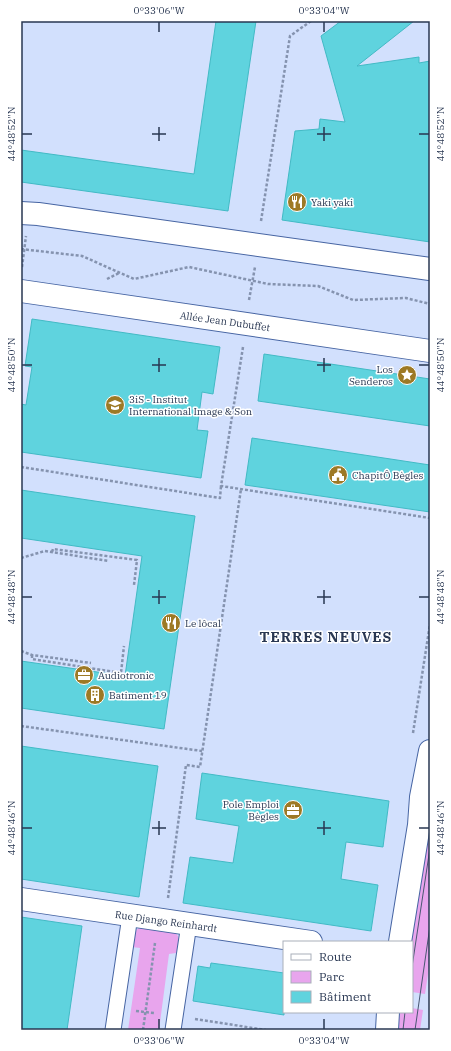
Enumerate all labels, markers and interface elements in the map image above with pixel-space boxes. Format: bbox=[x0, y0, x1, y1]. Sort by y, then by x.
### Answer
text: 0°33'06"W bbox=[133, 4, 185, 17]
text: 0°33'04"W bbox=[298, 4, 350, 17]
text: 44°48'52"N bbox=[5, 106, 18, 162]
text: 44°48'52"N bbox=[434, 106, 447, 162]
restaurant icon: Yaki yaki bbox=[286, 191, 308, 213]
place label: Yaki yaki bbox=[311, 196, 353, 209]
street label: Allée Jean Dubuffet bbox=[179, 309, 271, 334]
text: 44°48'50"N bbox=[5, 337, 18, 393]
text: 44°48'50"N bbox=[434, 337, 447, 393]
place label: Los Senderos bbox=[349, 363, 393, 388]
place icon: Los Senderos bbox=[396, 364, 418, 386]
place label: 3iS - Institut International Image & Son bbox=[129, 393, 253, 418]
school or university icon: 3iS - Institut International Image & Son bbox=[104, 394, 126, 416]
public building icon: ChapitÔ Bègles bbox=[327, 464, 349, 486]
place label: ChapitÔ Bègles bbox=[352, 469, 424, 482]
text: 44°48'48"N bbox=[5, 569, 18, 625]
text: 44°48'48"N bbox=[434, 569, 447, 625]
restaurant icon: Le lôcal bbox=[160, 612, 182, 634]
place label: Le lôcal bbox=[185, 617, 221, 630]
district label: TERRES NEUVES bbox=[260, 628, 392, 646]
office icon: Audiotronic bbox=[73, 664, 95, 686]
place label: Audiotronic bbox=[98, 669, 154, 682]
building icon: Batiment 19 bbox=[84, 684, 106, 706]
place label: Batiment 19 bbox=[109, 689, 167, 702]
place label: Pole Emploi Bègles bbox=[223, 798, 279, 823]
office icon: Pole Emploi Bègles bbox=[282, 799, 304, 821]
text: 44°48'46"N bbox=[5, 800, 18, 856]
text: 44°48'46"N bbox=[434, 800, 447, 856]
street label: Rue Django Reinhardt bbox=[114, 908, 218, 935]
legend bbox=[283, 941, 413, 1013]
text: Route bbox=[319, 949, 352, 964]
text: Parc bbox=[319, 969, 344, 984]
text: Bâtiment bbox=[319, 989, 371, 1004]
text: 0°33'06"W bbox=[133, 1034, 185, 1047]
text: 0°33'04"W bbox=[298, 1034, 350, 1047]

